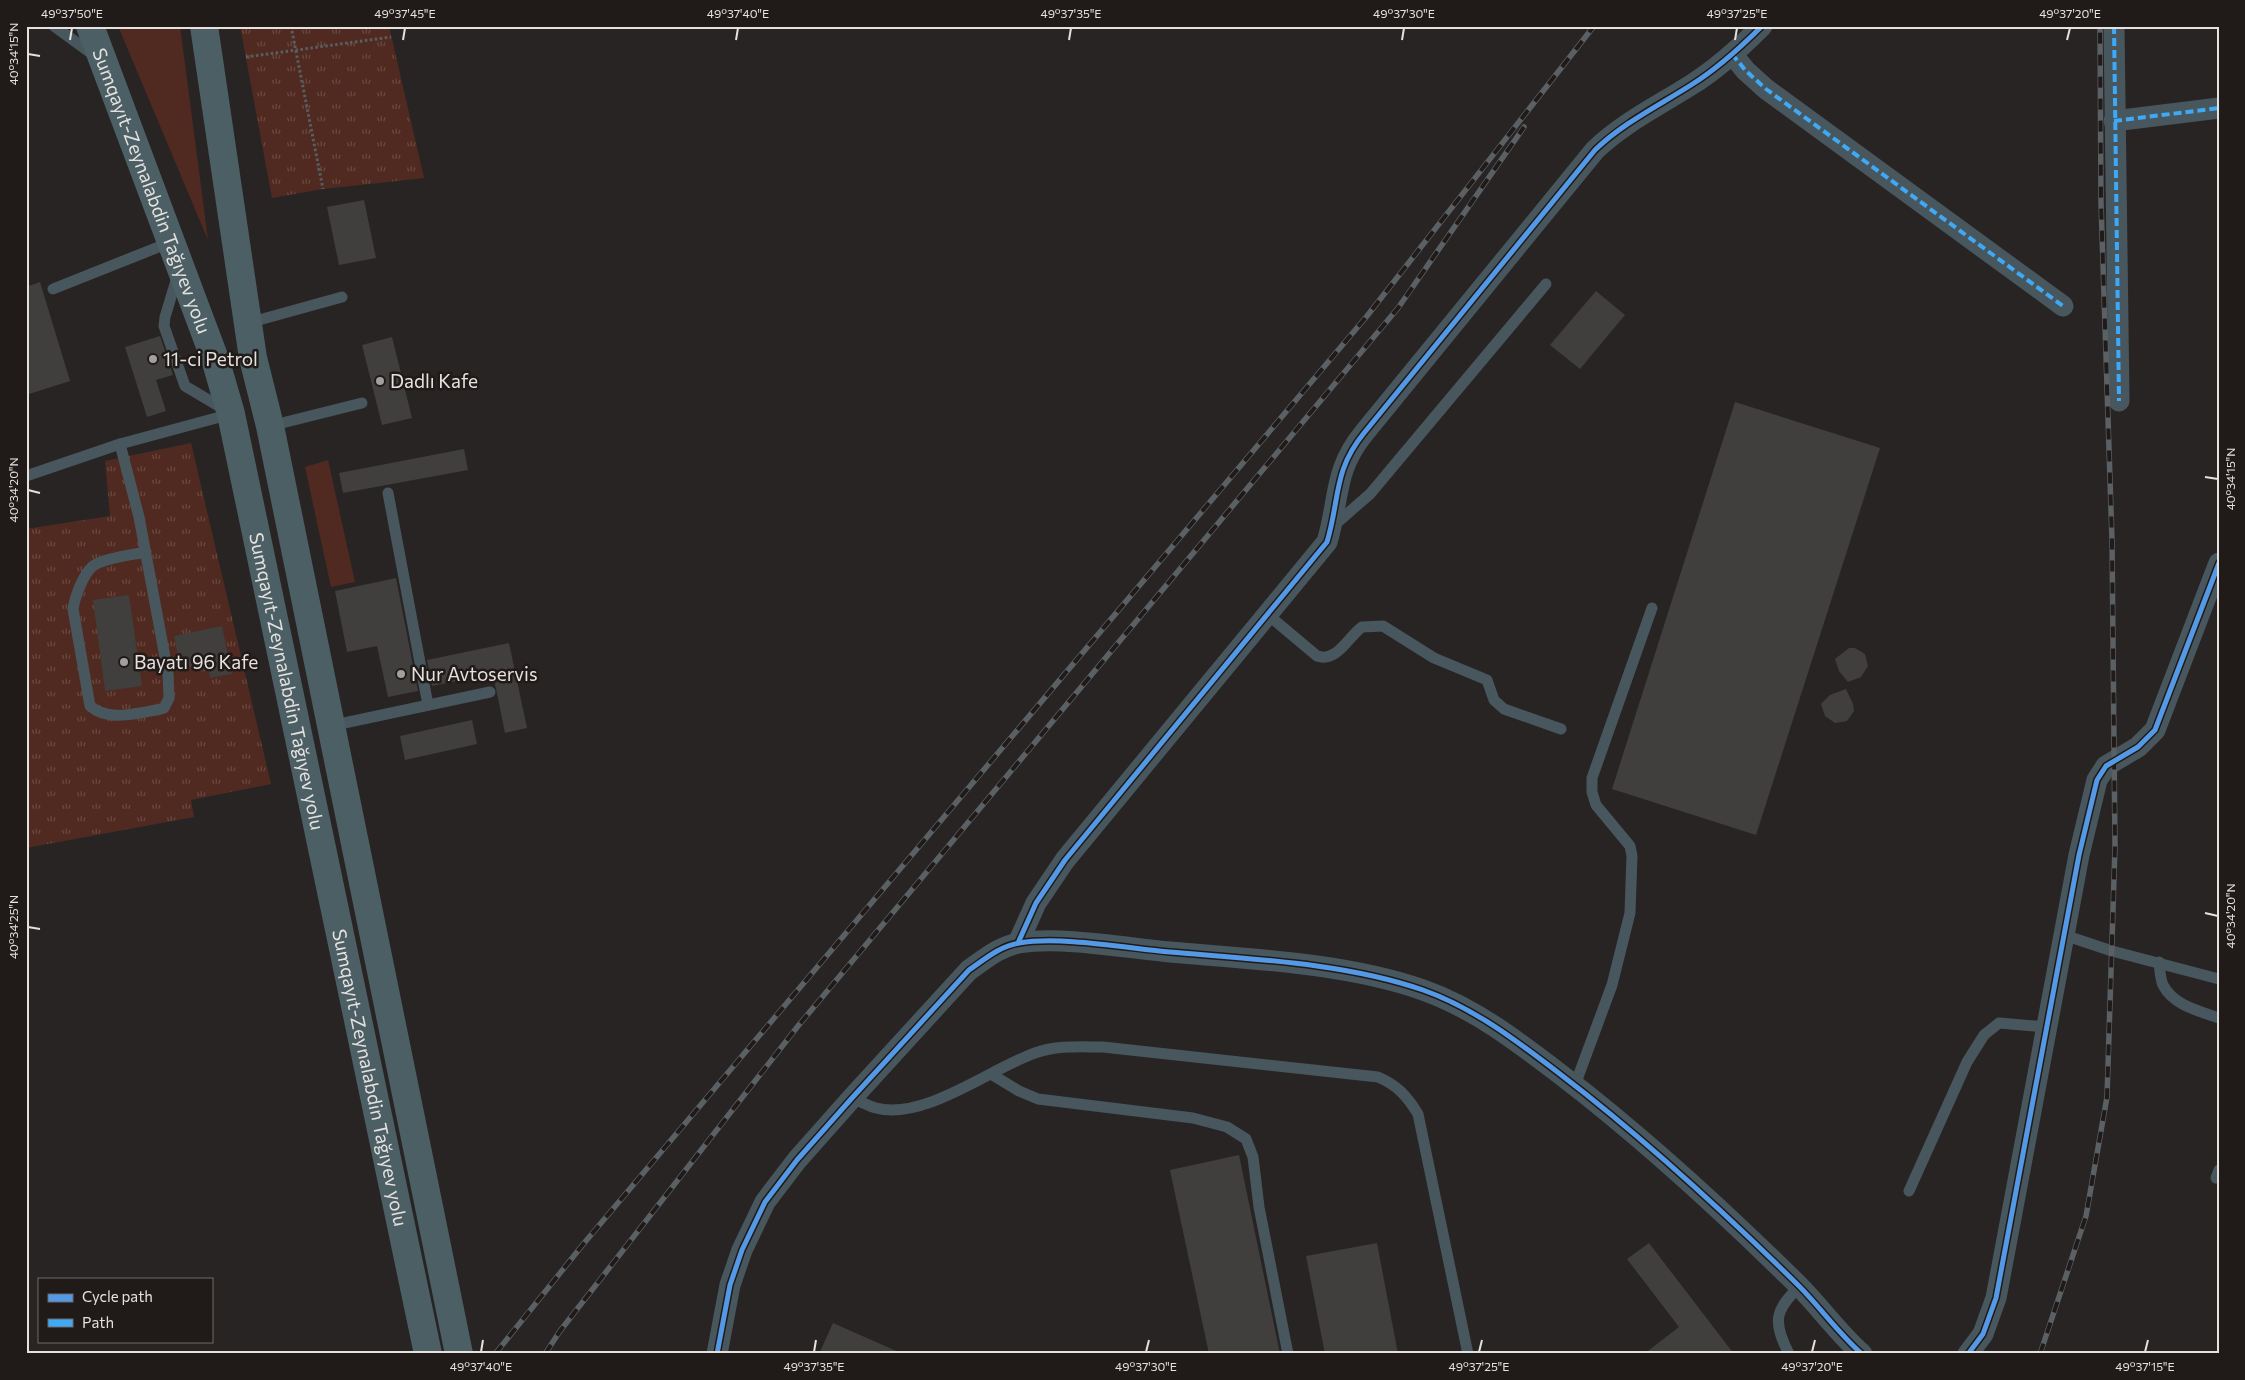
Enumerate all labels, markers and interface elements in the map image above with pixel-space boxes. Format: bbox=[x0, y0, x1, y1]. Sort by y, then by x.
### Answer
text: 49°37'50"E bbox=[41, 6, 103, 20]
text: 49°37'45"E bbox=[374, 6, 436, 20]
text: 49°37'40"E bbox=[707, 6, 769, 20]
text: 49°37'35"E bbox=[1041, 6, 1101, 20]
text: 49°37'30"E bbox=[1373, 6, 1435, 20]
text: 49°37'25"E bbox=[1707, 6, 1767, 20]
text: 49°37'20"E bbox=[2039, 6, 2101, 20]
text: 40°34'15"N bbox=[6, 23, 20, 85]
street label: Sumqayıt-Zeynalabdin Tağıyev yolu bbox=[88, 45, 216, 337]
place label: 11-ci Petrol bbox=[163, 347, 258, 370]
marker: 11-ci Petrol bbox=[147, 353, 159, 365]
place label: Dadlı Kafe bbox=[390, 369, 478, 392]
marker: Dadlı Kafe bbox=[374, 375, 386, 387]
text: 40°34'15"N bbox=[2223, 448, 2237, 510]
text: 40°34'20"N bbox=[6, 457, 20, 523]
street label: Sumqayıt-Zeynalabdin Tağıyev yolu bbox=[245, 530, 330, 832]
place label: Bayatı 96 Kafe bbox=[134, 650, 258, 673]
marker: Bayatı 96 Kafe bbox=[118, 656, 130, 668]
place label: Nur Avtoservis bbox=[411, 662, 538, 685]
marker: Nur Avtoservis bbox=[395, 668, 407, 680]
text: 40°34'20"N bbox=[2223, 883, 2237, 949]
text: 40°34'25"N bbox=[6, 895, 20, 959]
street label: Sumqayıt-Zeynalabdin Tağıyev yolu bbox=[328, 927, 413, 1228]
legend bbox=[38, 1278, 212, 1342]
text: Cycle path bbox=[82, 1287, 153, 1305]
text: Path bbox=[82, 1313, 114, 1331]
text: 49°37'40"E bbox=[450, 1359, 512, 1373]
text: 49°37'35"E bbox=[784, 1359, 844, 1373]
text: 49°37'30"E bbox=[1115, 1359, 1177, 1373]
text: 49°37'25"E bbox=[1449, 1359, 1509, 1373]
text: 49°37'20"E bbox=[1781, 1359, 1843, 1373]
text: 49°37'15"E bbox=[2115, 1359, 2175, 1373]

